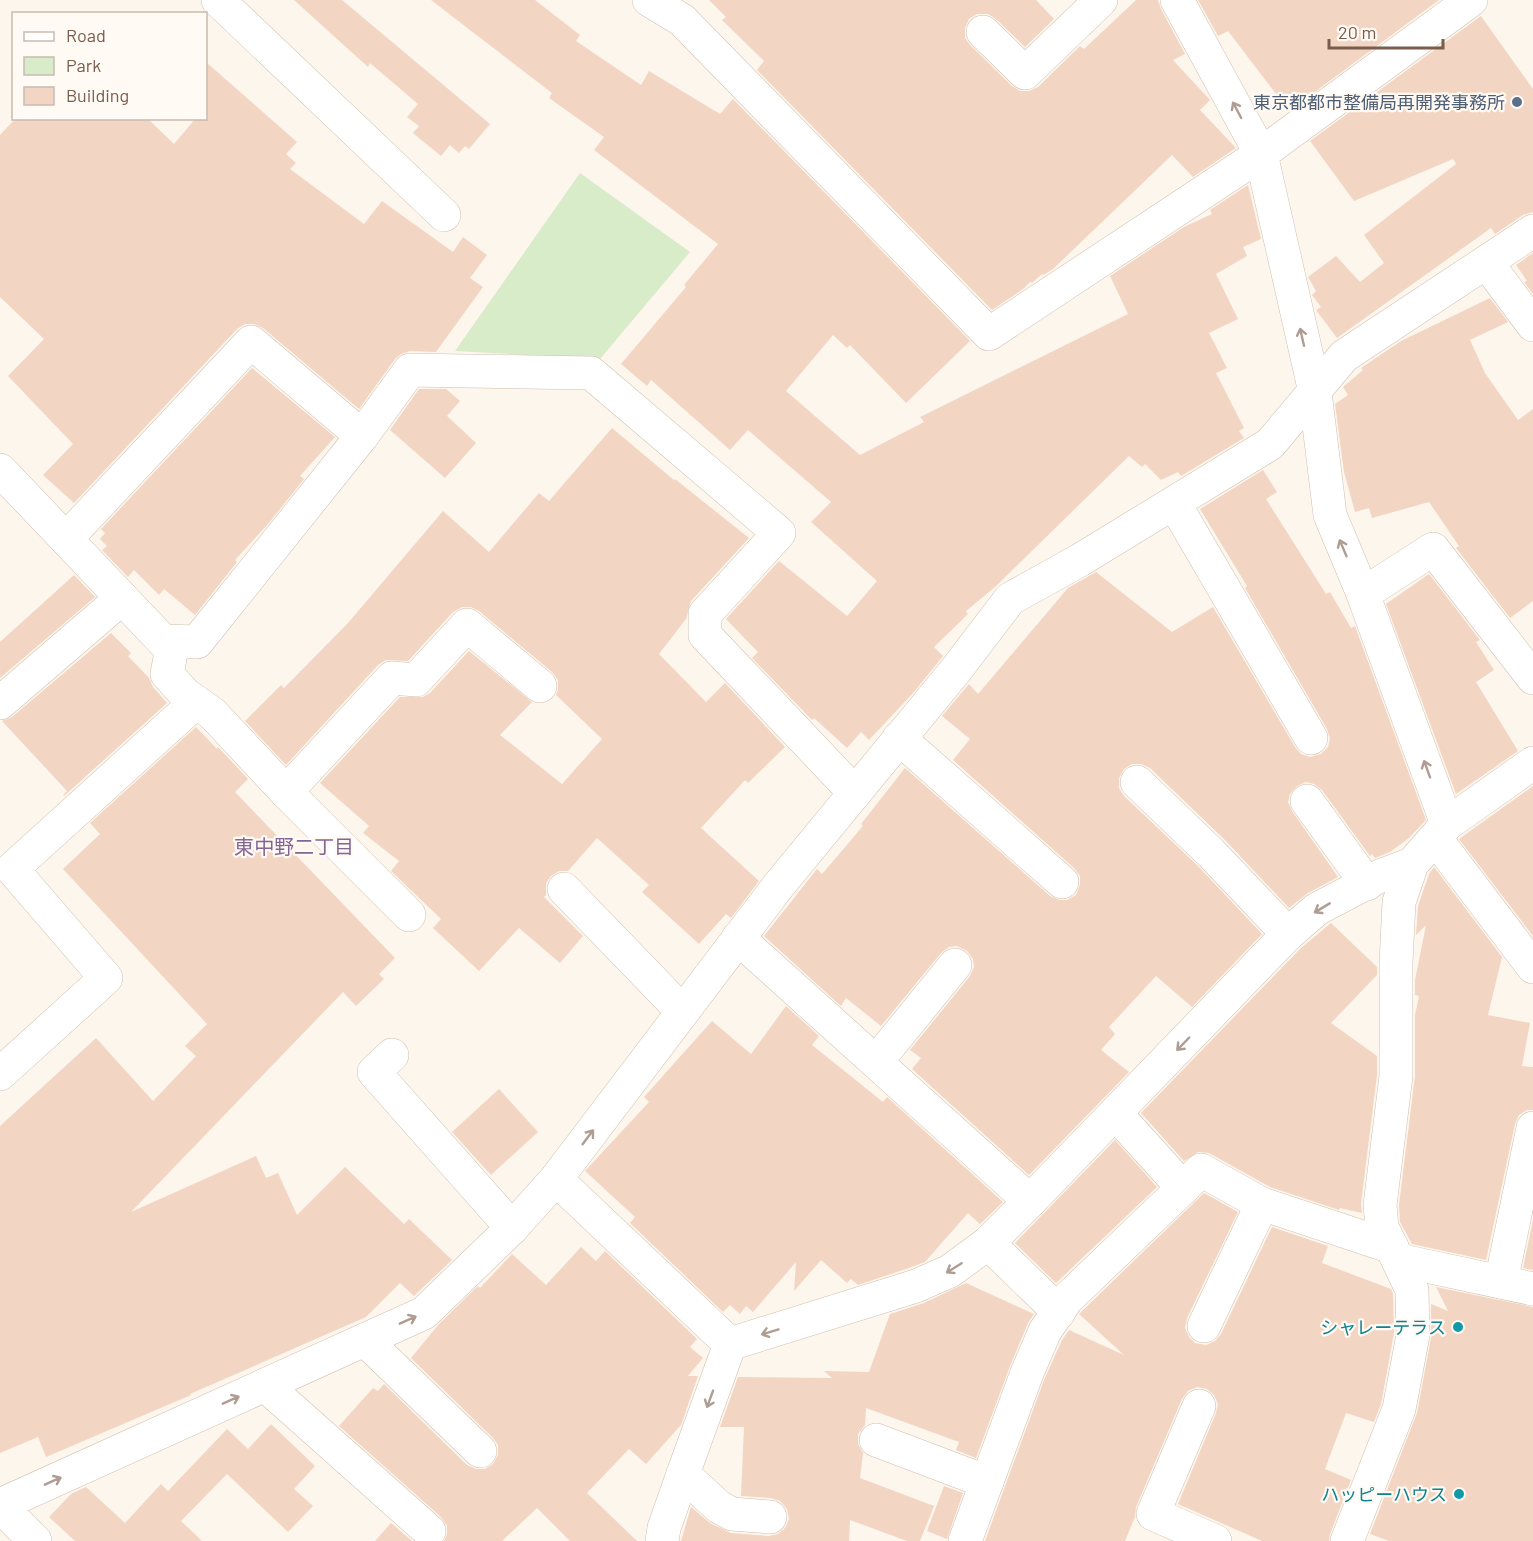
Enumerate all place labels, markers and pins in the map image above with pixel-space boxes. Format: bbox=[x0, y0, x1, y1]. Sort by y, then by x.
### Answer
place label: 東京都都市整備局再開発事務所 bbox=[1253, 91, 1505, 113]
marker: 東京都都市整備局再開発事務所 bbox=[1510, 95, 1524, 109]
place label: シャレーテラス bbox=[1320, 1316, 1446, 1338]
marker: シャレーテラス bbox=[1451, 1320, 1465, 1334]
place label: ハッピーハウス bbox=[1321, 1483, 1447, 1505]
marker: ハッピーハウス bbox=[1452, 1487, 1466, 1501]

